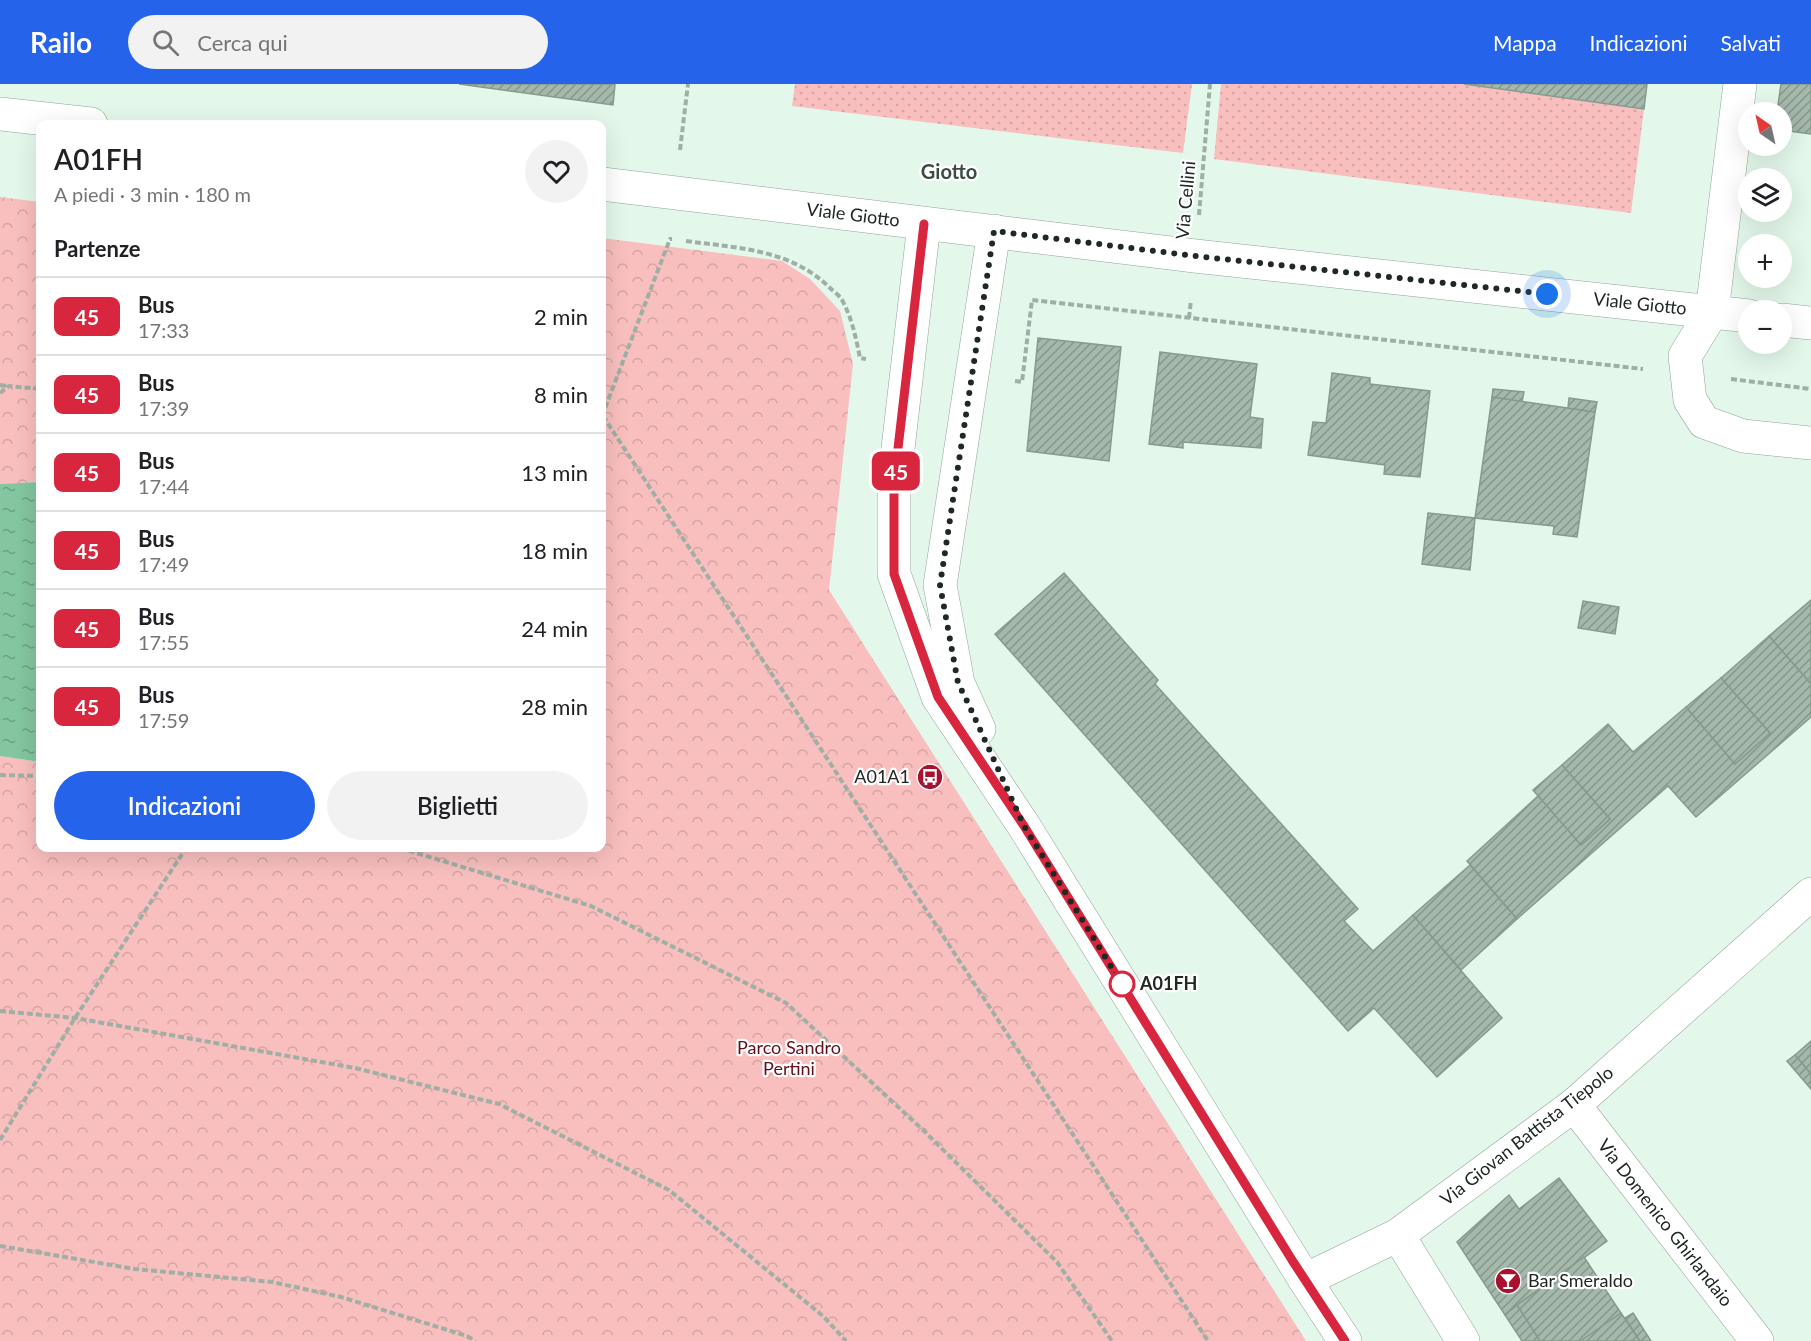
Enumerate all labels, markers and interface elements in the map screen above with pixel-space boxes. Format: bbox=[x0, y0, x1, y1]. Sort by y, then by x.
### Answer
search box bbox=[128, 15, 548, 69]
text: Railo bbox=[30, 25, 92, 59]
icon: search bbox=[149, 26, 182, 59]
text: Cerca qui bbox=[197, 29, 288, 56]
text: Mappa bbox=[1493, 30, 1557, 55]
text: Indicazioni bbox=[1590, 30, 1688, 55]
text: Salvati bbox=[1721, 30, 1781, 55]
north arrow bbox=[1738, 102, 1792, 156]
map controls bbox=[1738, 102, 1792, 354]
button: heart bbox=[525, 140, 588, 203]
text: A01FH bbox=[54, 142, 143, 176]
district label: Giotto bbox=[921, 159, 977, 183]
street label: Via Cellini bbox=[1171, 160, 1199, 240]
button: layers bbox=[1738, 168, 1792, 222]
text: A piedi · 3 min · 180 m bbox=[54, 182, 251, 206]
street label: Viale Giotto bbox=[805, 197, 901, 231]
button: + bbox=[1738, 234, 1792, 288]
text: Partenze bbox=[54, 235, 141, 262]
your location bbox=[1532, 279, 1562, 309]
street label: Viale Giotto bbox=[1592, 287, 1688, 319]
text: Bus bbox=[138, 291, 174, 318]
button: − bbox=[1738, 300, 1792, 354]
text: 2 min bbox=[534, 303, 588, 330]
text: 45 bbox=[75, 304, 99, 329]
text: 17:33 bbox=[138, 318, 189, 342]
text: Bus bbox=[138, 369, 174, 396]
text: 8 min bbox=[534, 381, 588, 408]
text: 45 bbox=[75, 382, 99, 407]
text: 17:39 bbox=[138, 396, 189, 420]
text: Bus bbox=[138, 447, 174, 474]
line badge: 45 bbox=[869, 452, 923, 490]
text: 13 min bbox=[521, 459, 588, 486]
text: 45 bbox=[884, 459, 908, 484]
text: 45 bbox=[75, 460, 99, 485]
text: 17:44 bbox=[138, 474, 189, 498]
text: Bus bbox=[138, 525, 174, 552]
text: 18 min bbox=[521, 537, 588, 564]
text: 45 bbox=[75, 538, 99, 563]
text: 17:49 bbox=[138, 552, 189, 576]
text: Bus bbox=[138, 603, 174, 630]
text: 24 min bbox=[521, 615, 588, 642]
text: 45 bbox=[75, 616, 99, 641]
text: 17:55 bbox=[138, 630, 189, 654]
text: Bus bbox=[138, 681, 174, 708]
text: 28 min bbox=[521, 693, 588, 720]
text: 45 bbox=[75, 694, 99, 719]
text: 17:59 bbox=[138, 708, 189, 732]
bus stop icon: A01A1 bbox=[915, 762, 945, 792]
place label: A01A1 bbox=[854, 765, 910, 787]
button: Indicazioni bbox=[54, 771, 315, 840]
button: Biglietti bbox=[327, 771, 588, 840]
marker: A01FH bbox=[1109, 971, 1135, 997]
place label: A01FH bbox=[1139, 972, 1197, 994]
park label: Parco Sandro Pertini bbox=[737, 1036, 841, 1079]
street label: Via Giovan Battista Tiepolo bbox=[1435, 1061, 1617, 1210]
street label: Via Domenico Ghirlandaio bbox=[1594, 1134, 1738, 1311]
bar icon: Bar Smeraldo bbox=[1493, 1266, 1523, 1296]
place label: Bar Smeraldo bbox=[1528, 1269, 1633, 1291]

